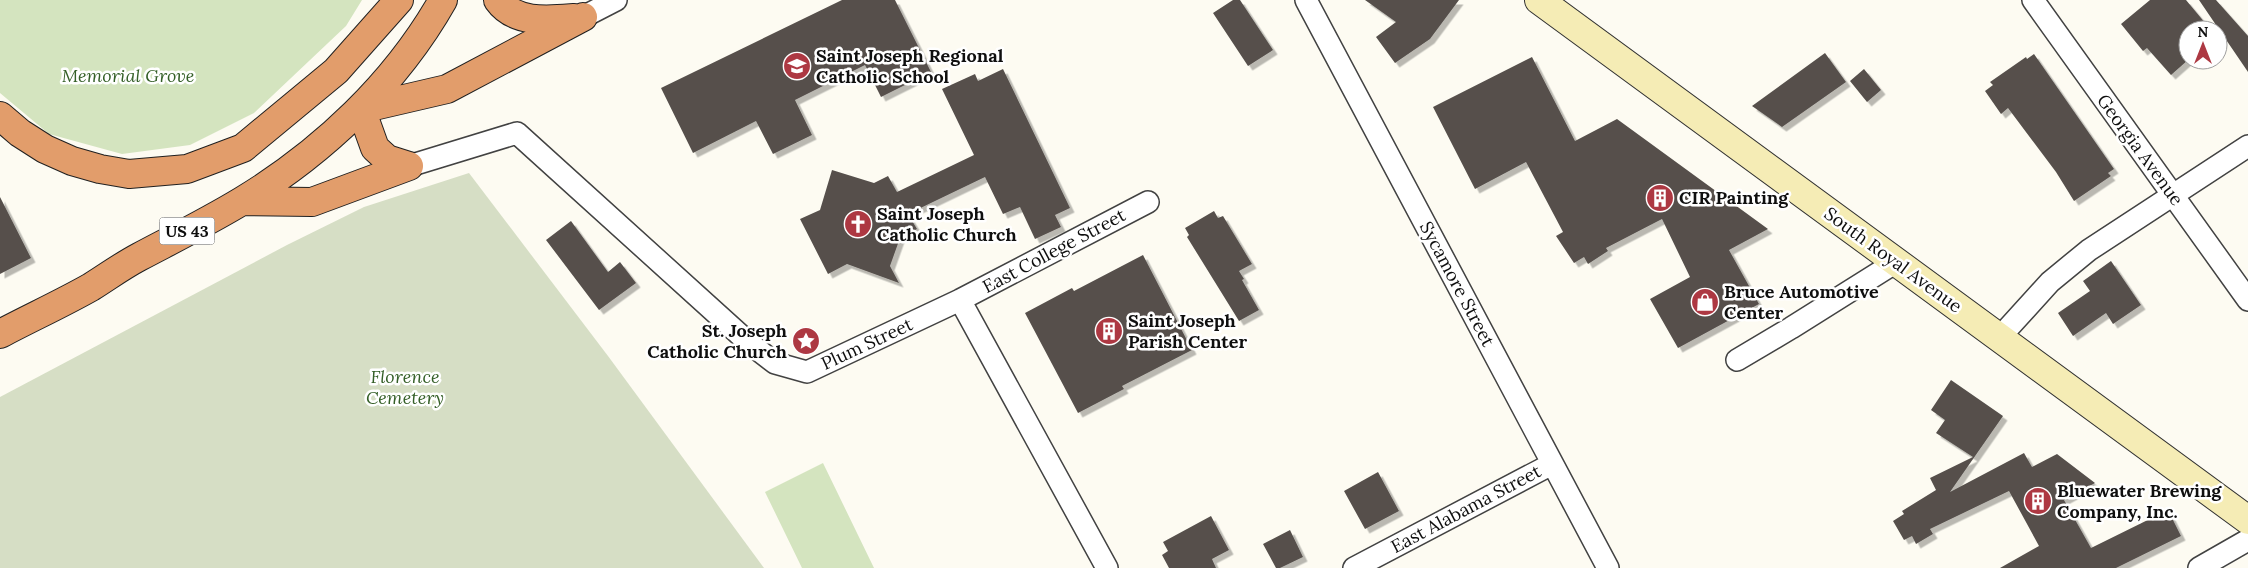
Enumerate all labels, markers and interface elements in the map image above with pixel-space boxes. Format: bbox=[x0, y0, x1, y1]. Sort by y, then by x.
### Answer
north arrow bbox=[2178, 20, 2228, 70]
text: N bbox=[2198, 23, 2209, 41]
place label: Saint Joseph Regional Catholic School bbox=[816, 44, 1004, 88]
school or university icon: Saint Joseph Regional Catholic School bbox=[782, 51, 812, 81]
park label: Memorial Grove bbox=[62, 64, 194, 87]
street label: Georgia Avenue bbox=[2092, 89, 2189, 210]
building icon: CIR Painting bbox=[1645, 183, 1675, 213]
place label: CIR Painting bbox=[1679, 186, 1789, 209]
place label: Saint Joseph Catholic Church bbox=[877, 202, 1017, 246]
street label: South Royal Avenue bbox=[1820, 202, 1967, 318]
street label: East College Street bbox=[978, 203, 1129, 298]
church icon: Saint Joseph Catholic Church bbox=[843, 209, 873, 239]
street label: Sycamore Street bbox=[1415, 217, 1500, 350]
road number: US 43 bbox=[160, 218, 214, 245]
place label: Bruce Automotive Center bbox=[1724, 280, 1879, 324]
shop icon: Bruce Automotive Center bbox=[1690, 287, 1720, 317]
place label: Saint Joseph Parish Center bbox=[1128, 309, 1247, 353]
street label: Plum Street bbox=[817, 312, 916, 375]
building icon: Saint Joseph Parish Center bbox=[1094, 316, 1124, 346]
place label: St. Joseph Catholic Church bbox=[647, 319, 787, 363]
place icon: St. Joseph Catholic Church bbox=[791, 326, 821, 356]
park label: Florence Cemetery bbox=[366, 365, 444, 409]
street label: East Alabama Street bbox=[1387, 459, 1545, 558]
place label: Bluewater Brewing Company, Inc. bbox=[2057, 479, 2222, 523]
building icon: Bluewater Brewing Company, Inc. bbox=[2023, 486, 2053, 516]

